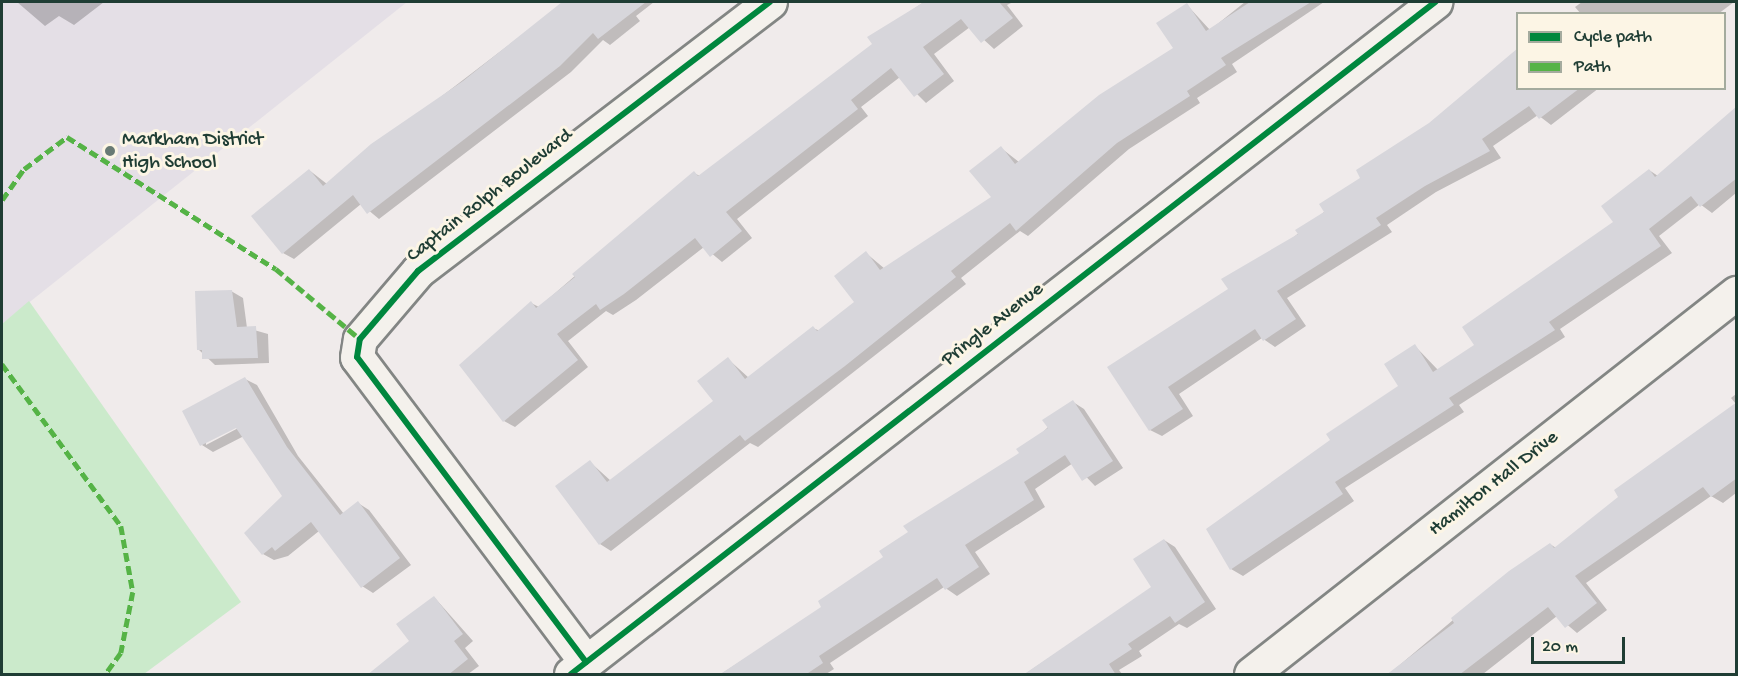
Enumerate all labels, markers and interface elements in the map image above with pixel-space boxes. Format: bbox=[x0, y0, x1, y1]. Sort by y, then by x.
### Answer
legend bbox=[1516, 12, 1726, 90]
text: Cycle path bbox=[1574, 27, 1652, 48]
text: Path bbox=[1574, 57, 1611, 78]
street label: Captain Rolph Boulevard bbox=[402, 124, 578, 268]
place label: Markham District High School bbox=[122, 128, 263, 175]
marker: Markham District High School bbox=[103, 144, 117, 158]
street label: Pringle Avenue bbox=[937, 278, 1049, 372]
street label: Hamilton Hall Drive bbox=[1424, 426, 1564, 542]
scale bar bbox=[1534, 625, 1628, 663]
text: 20 m bbox=[1542, 637, 1578, 658]

